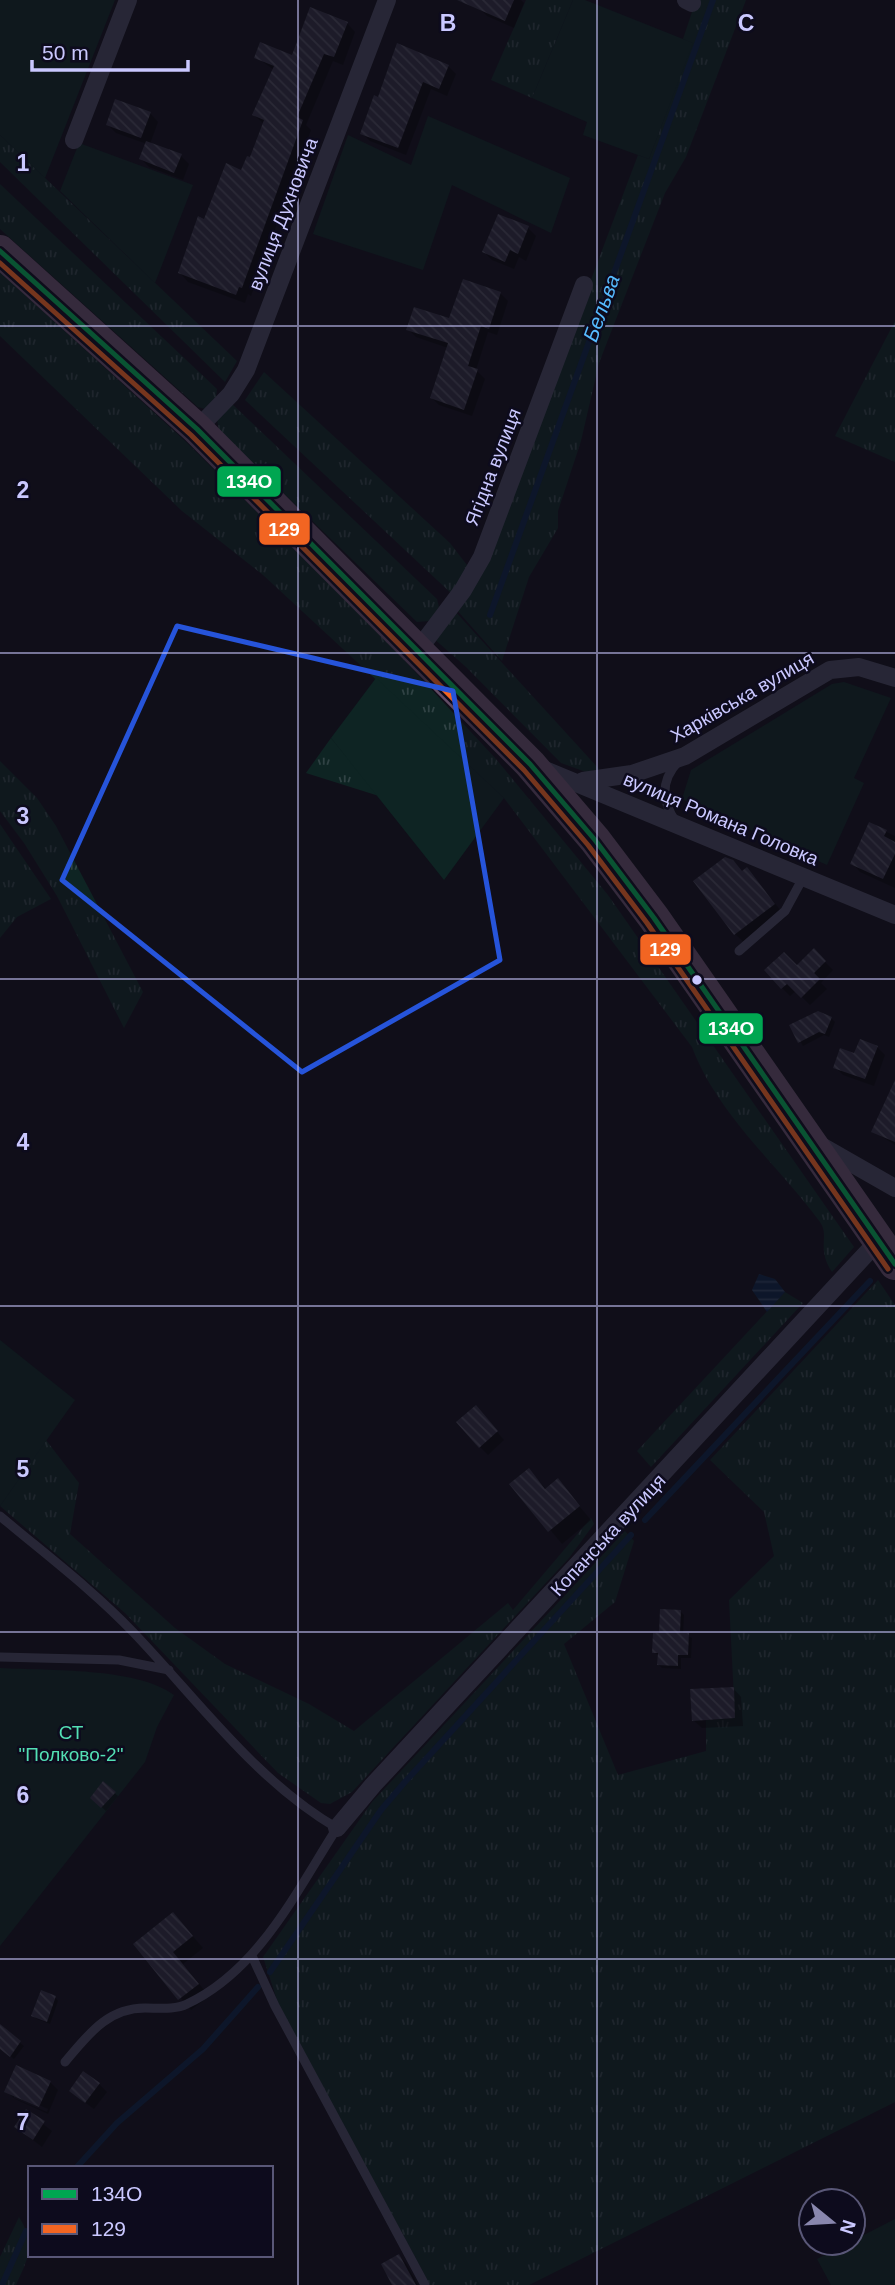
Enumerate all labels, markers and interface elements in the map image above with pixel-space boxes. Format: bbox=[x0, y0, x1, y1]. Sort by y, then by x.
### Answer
text: B bbox=[440, 10, 456, 36]
text: C bbox=[738, 10, 754, 36]
scale bar bbox=[32, 28, 187, 72]
text: 50 m bbox=[42, 41, 89, 64]
street label: вулиця Духновича bbox=[244, 134, 322, 293]
text: 1 bbox=[17, 150, 30, 176]
water label: Бельва bbox=[578, 271, 624, 345]
street label: Ягідна вулиця bbox=[461, 405, 525, 529]
line badge: 134О bbox=[216, 465, 282, 498]
text: 134О bbox=[226, 471, 272, 492]
text: 2 bbox=[17, 477, 29, 503]
line badge: 129 bbox=[258, 512, 311, 546]
text: 129 bbox=[268, 519, 300, 540]
street label: Харківська вулиця bbox=[667, 647, 817, 747]
street label: вулиця Романа Головка bbox=[620, 768, 822, 870]
text: 3 bbox=[17, 803, 29, 829]
line badge: 129 bbox=[639, 933, 692, 966]
text: 129 bbox=[649, 939, 681, 960]
unlabelled marker bbox=[690, 973, 704, 987]
line badge: 134О bbox=[698, 1012, 764, 1045]
text: 134О bbox=[708, 1018, 754, 1039]
text: 4 bbox=[17, 1129, 30, 1155]
text: 5 bbox=[17, 1456, 30, 1482]
street label: Копанська вулиця bbox=[546, 1470, 670, 1600]
park label: СТ "Полково-2" bbox=[19, 1722, 123, 1765]
text: 6 bbox=[17, 1782, 29, 1808]
text: 7 bbox=[17, 2109, 29, 2135]
legend bbox=[28, 2166, 273, 2257]
text: 134О bbox=[91, 2182, 142, 2205]
north arrow bbox=[797, 2187, 867, 2257]
text: 129 bbox=[91, 2217, 126, 2240]
text: N bbox=[836, 2217, 860, 2237]

